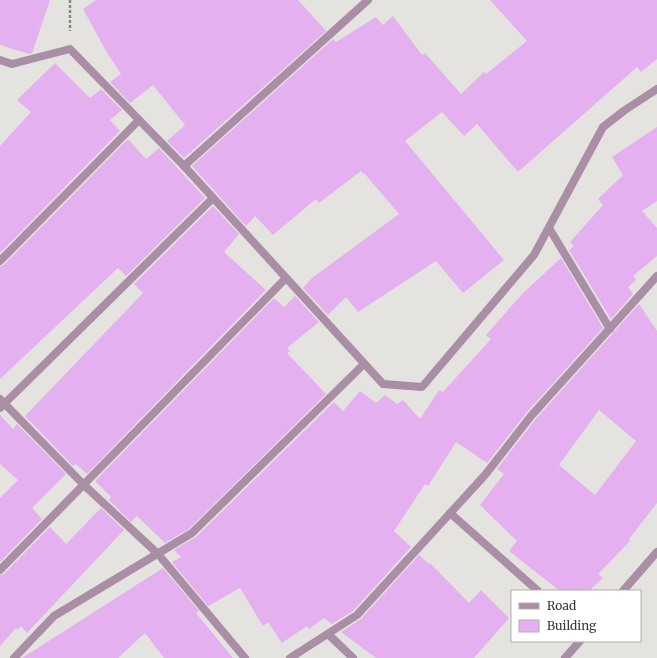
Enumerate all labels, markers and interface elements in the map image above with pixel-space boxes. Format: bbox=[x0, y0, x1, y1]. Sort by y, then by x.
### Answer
legend bbox=[511, 590, 641, 642]
text: Road bbox=[547, 598, 576, 613]
text: Building bbox=[547, 618, 597, 633]

